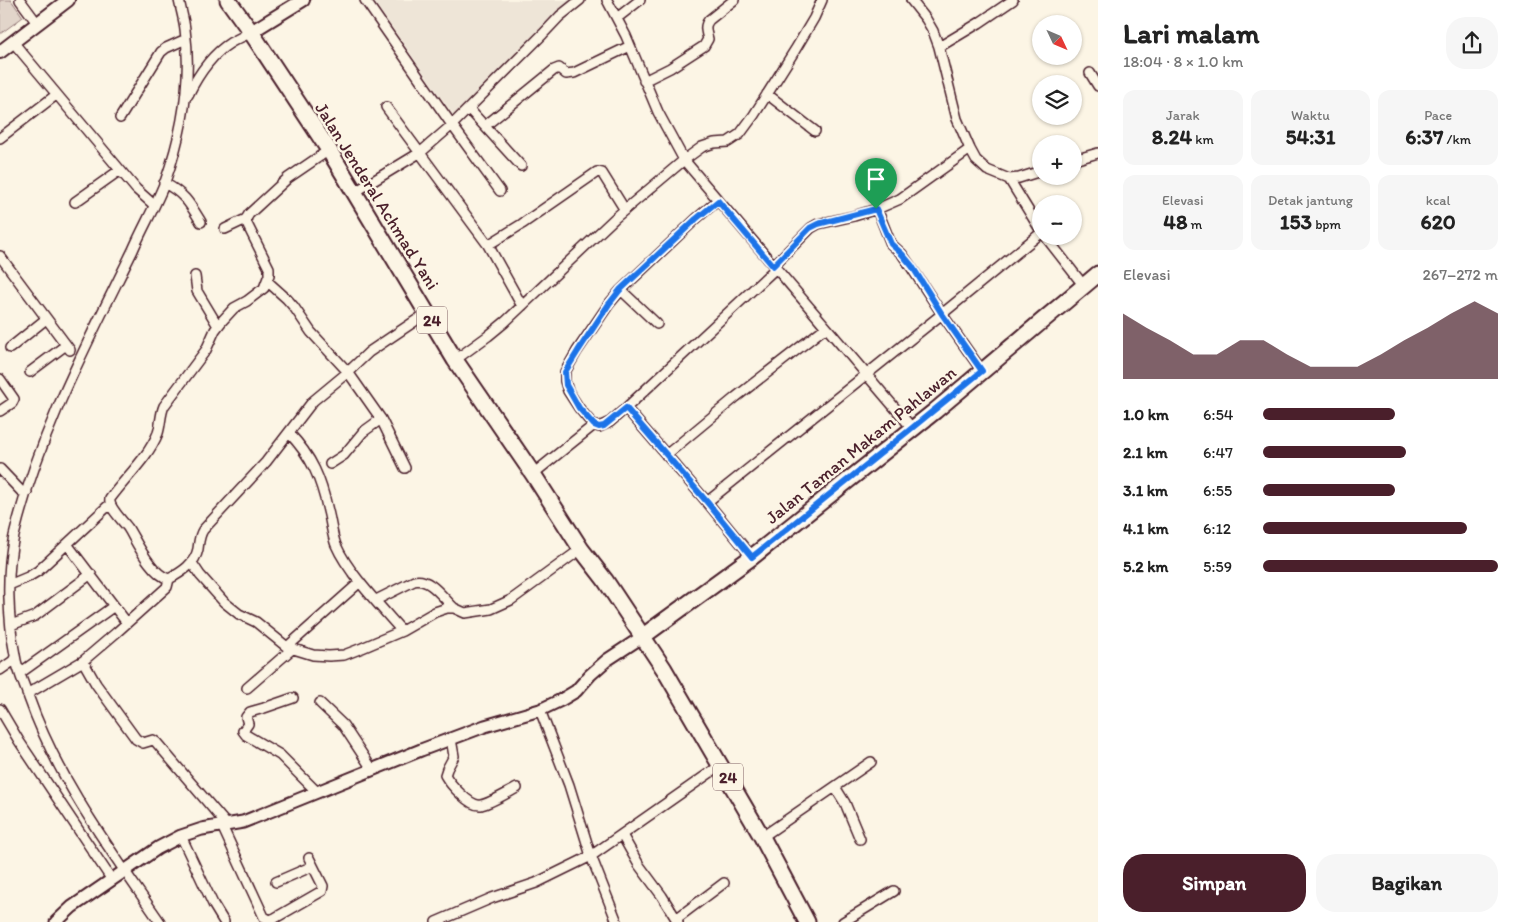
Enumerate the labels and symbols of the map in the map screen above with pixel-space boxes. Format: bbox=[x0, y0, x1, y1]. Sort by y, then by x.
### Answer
north arrow bbox=[1032, 15, 1082, 65]
street label: Jalan Jenderal Achmad Yani bbox=[310, 98, 444, 294]
pin bbox=[855, 158, 897, 209]
road number: 24 bbox=[417, 306, 447, 334]
street label: Jalan Taman Makam Pahlawan bbox=[761, 361, 961, 529]
road number: 24 bbox=[713, 764, 743, 790]

